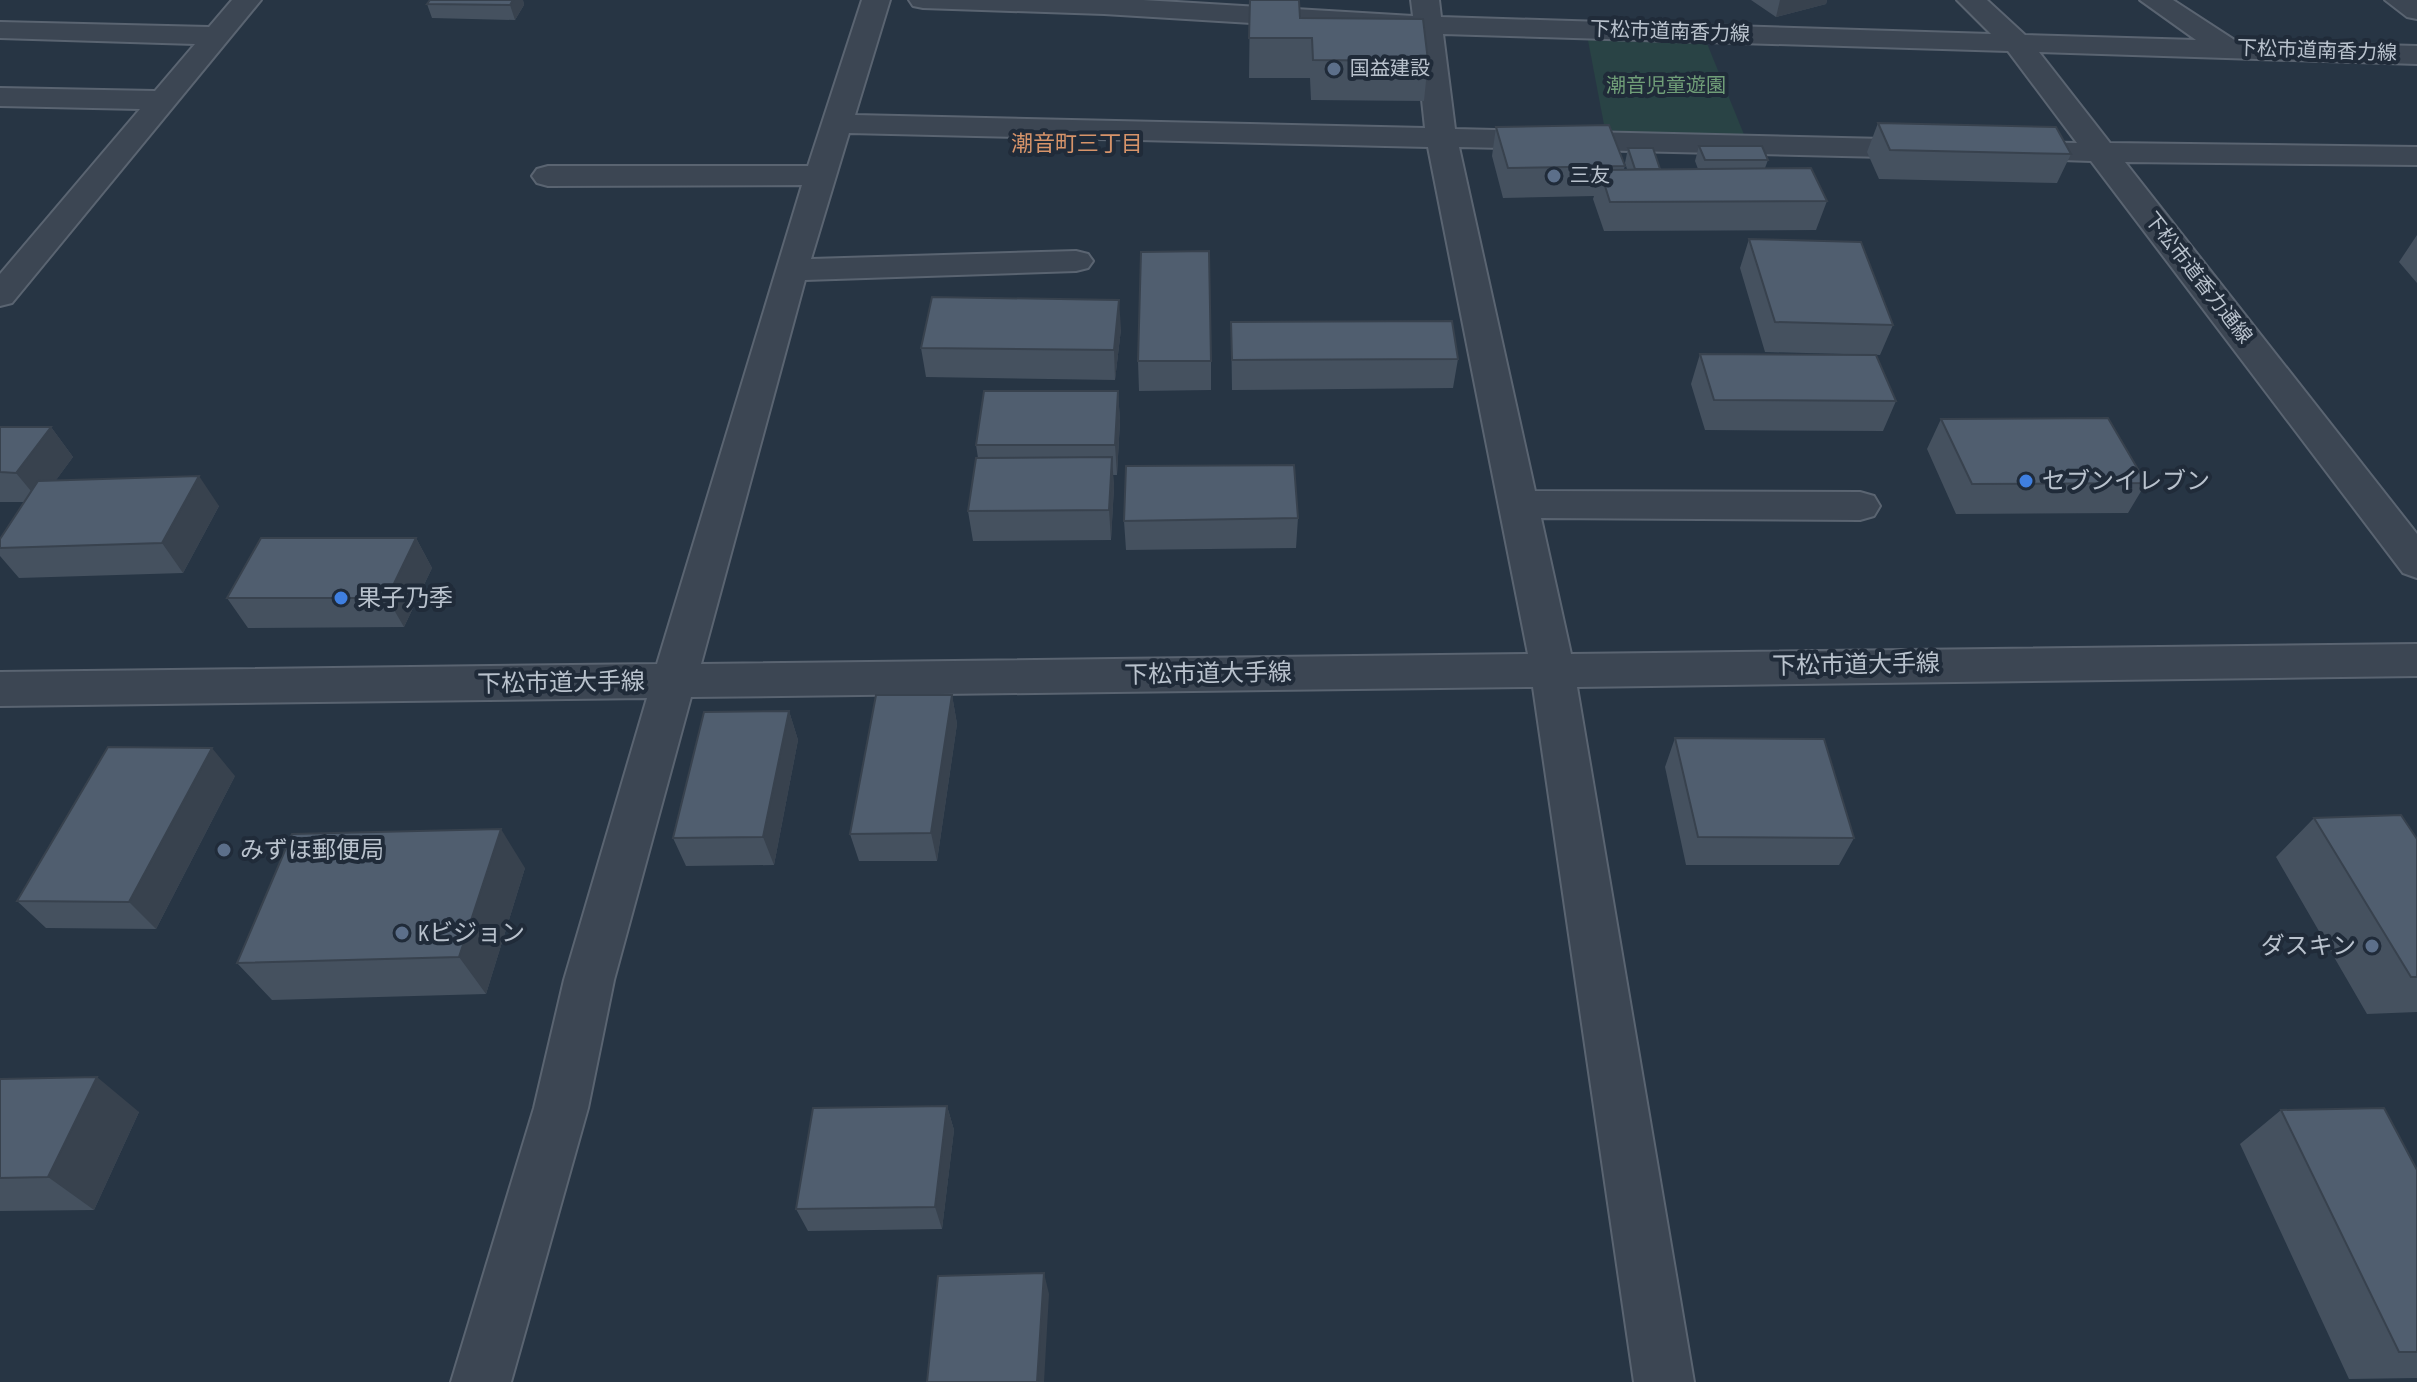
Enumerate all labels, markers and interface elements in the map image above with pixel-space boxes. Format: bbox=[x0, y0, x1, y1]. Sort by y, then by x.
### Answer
street label: 下松市道南香力線 bbox=[1590, 17, 1750, 47]
street label: 下松市道南香力線 bbox=[2237, 36, 2397, 66]
place label: 国益建設 bbox=[1350, 57, 1430, 81]
marker: 国益建設 bbox=[1325, 60, 1343, 78]
park label: 潮音児童遊園 bbox=[1606, 74, 1726, 98]
district label: 潮音町三丁目 bbox=[1011, 131, 1143, 158]
place label: 三友 bbox=[1570, 164, 1610, 188]
marker: 三友 bbox=[1545, 167, 1563, 185]
street label: 下松市道香力通線 bbox=[2139, 208, 2257, 348]
place label: セブンイレブン bbox=[2042, 467, 2210, 496]
marker: セブンイレブン bbox=[2017, 472, 2035, 490]
place label: 果子乃季 bbox=[357, 584, 453, 613]
marker: 果子乃季 bbox=[332, 589, 350, 607]
street label: 下松市道大手線 bbox=[1772, 649, 1940, 681]
street label: 下松市道大手線 bbox=[1124, 658, 1292, 690]
street label: 下松市道大手線 bbox=[477, 667, 645, 699]
place label: みずほ郵便局 bbox=[240, 836, 384, 865]
marker: みずほ郵便局 bbox=[215, 841, 233, 859]
place label: Kビジョン bbox=[418, 919, 525, 948]
marker: Kビジョン bbox=[393, 924, 411, 942]
place label: ダスキン bbox=[2261, 932, 2356, 961]
marker: ダスキン bbox=[2363, 937, 2381, 955]

